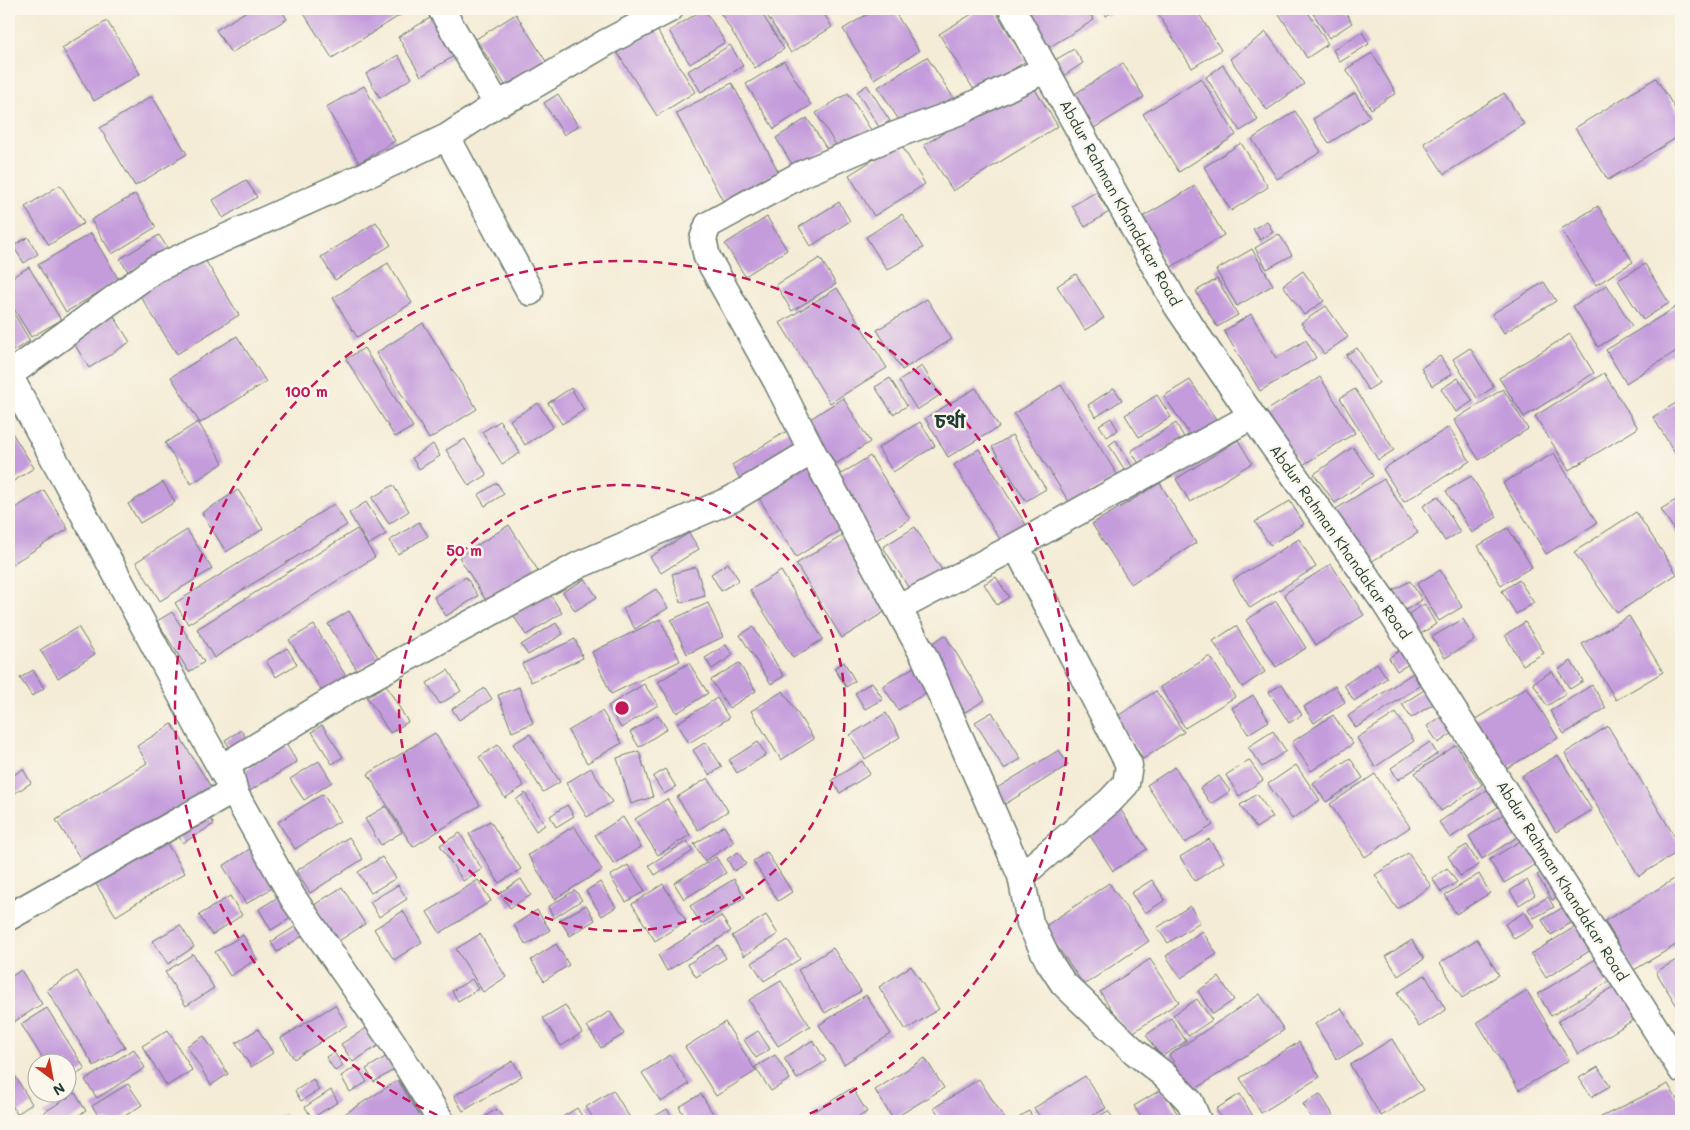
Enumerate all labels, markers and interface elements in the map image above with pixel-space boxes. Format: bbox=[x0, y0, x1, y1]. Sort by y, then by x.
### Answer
street label: Abdur Rahman Khandakar Road bbox=[1056, 96, 1186, 309]
text: 100 m bbox=[284, 381, 328, 401]
district label: চর্থা bbox=[934, 407, 966, 433]
street label: Abdur Rahman Khandakar Road bbox=[1266, 440, 1416, 643]
text: 50 m bbox=[446, 540, 482, 560]
centre of rings bbox=[613, 699, 631, 717]
street label: Abdur Rahman Khandakar Road bbox=[1493, 776, 1633, 985]
north arrow bbox=[28, 1052, 78, 1102]
text: N bbox=[50, 1079, 69, 1100]

